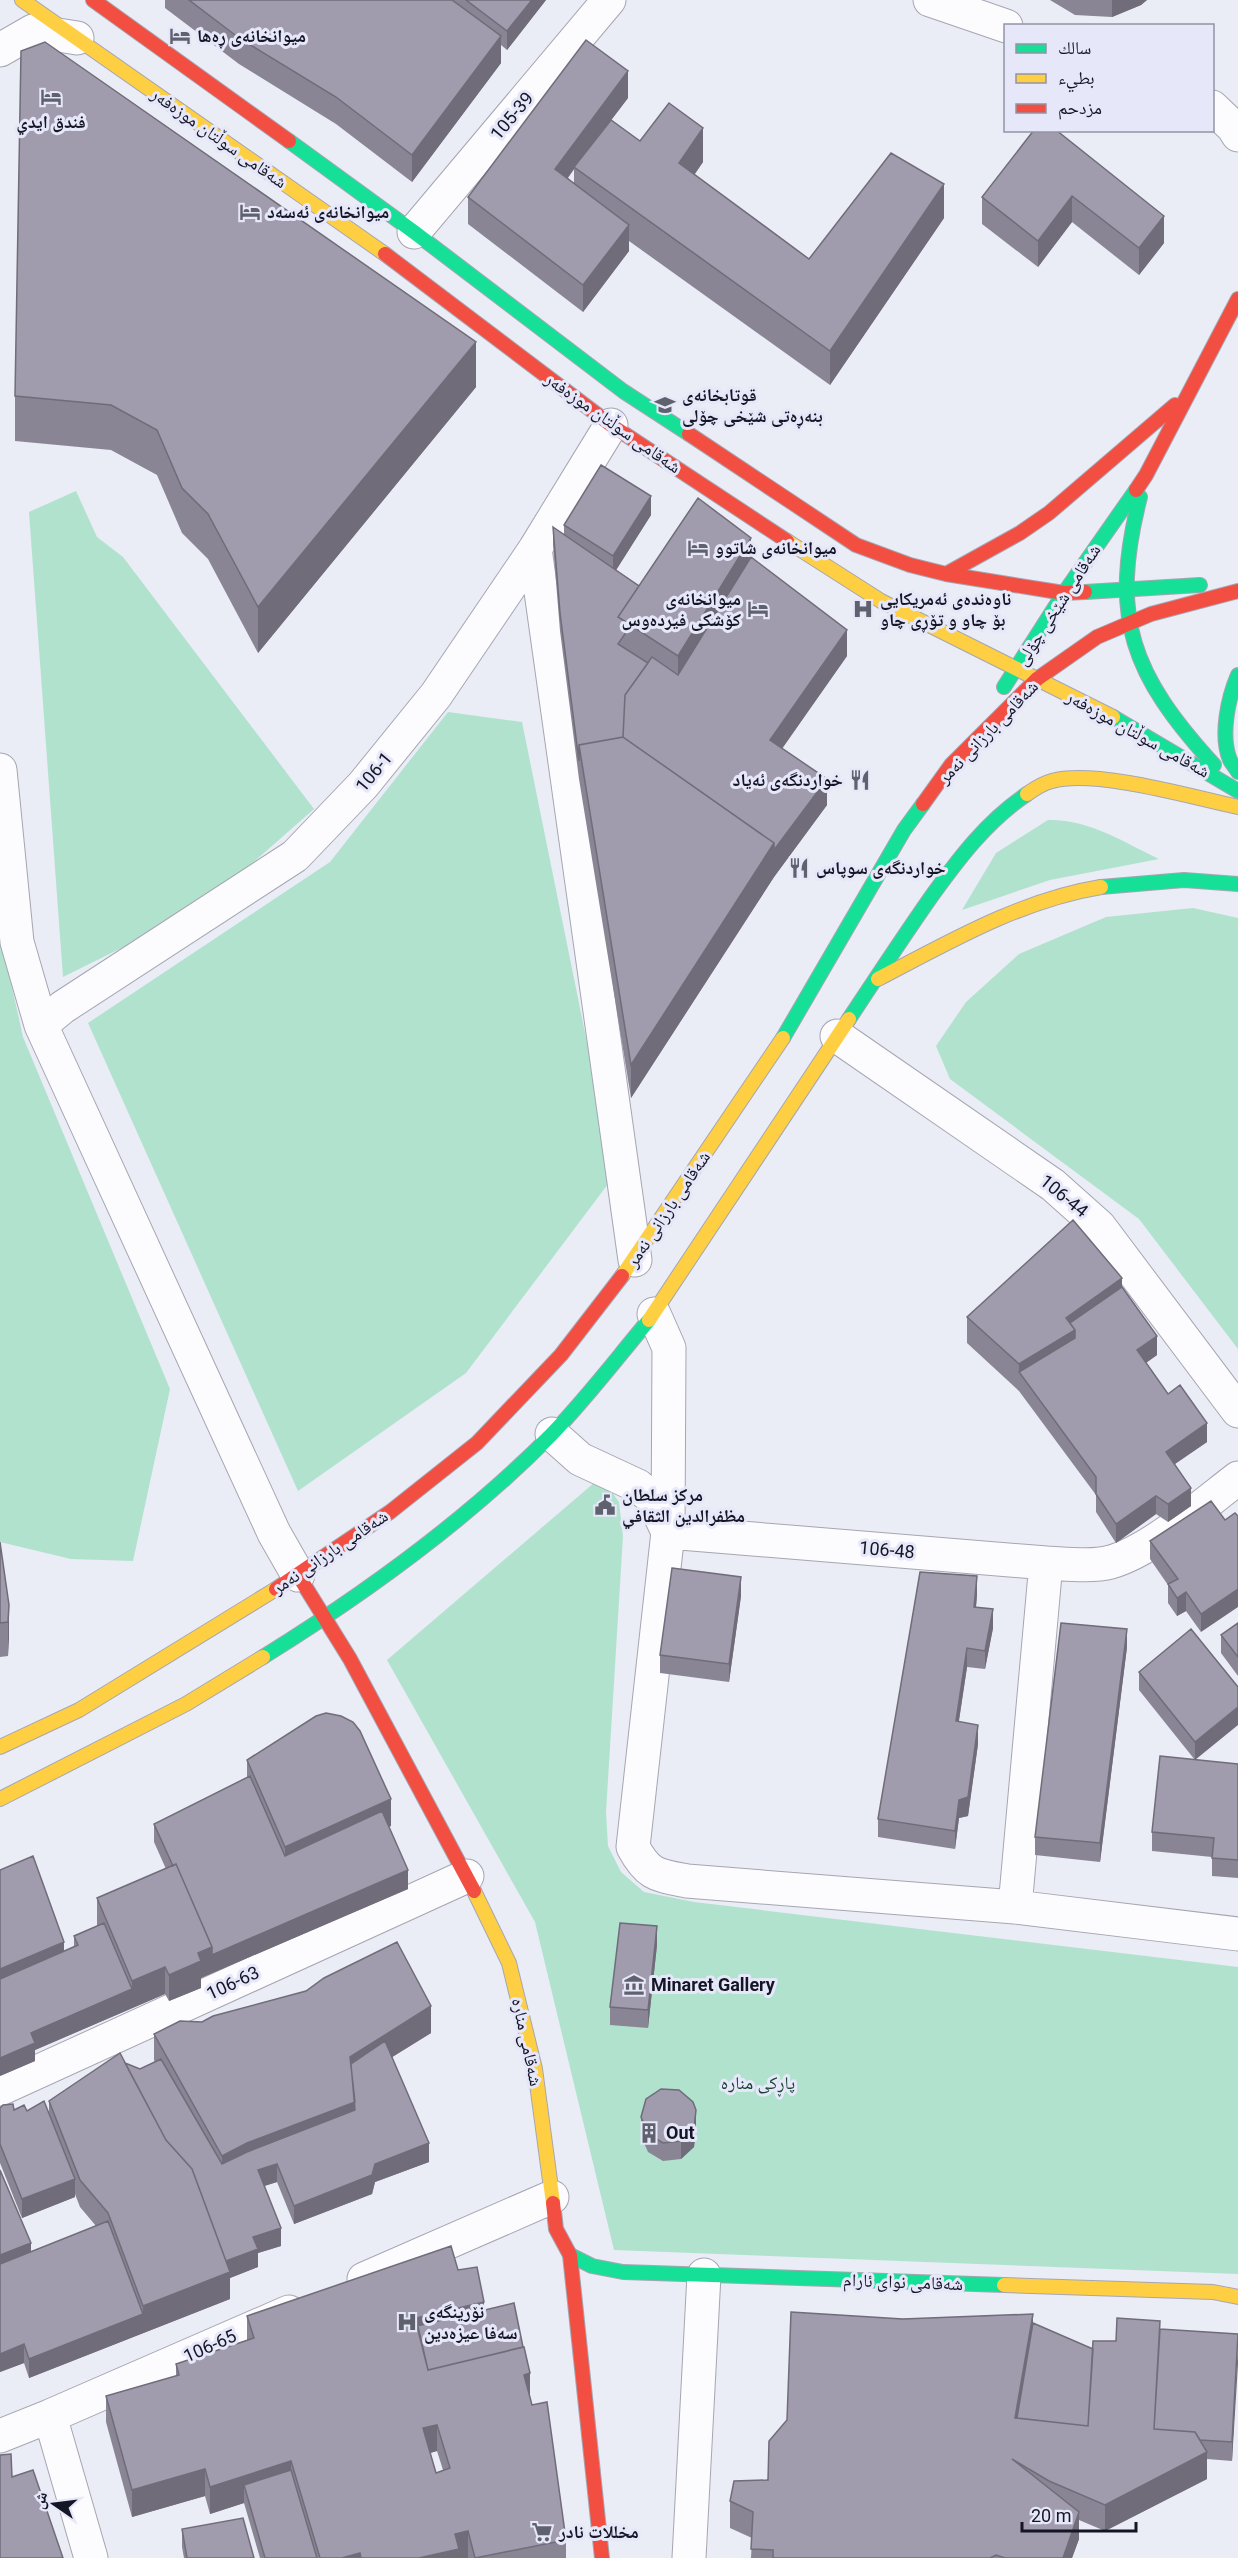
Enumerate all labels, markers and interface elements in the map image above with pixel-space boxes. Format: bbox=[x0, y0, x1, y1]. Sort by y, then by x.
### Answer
hotel icon: میوانخانەی ڕەها bbox=[168, 24, 192, 48]
legend bbox=[1004, 24, 1214, 132]
place label: میوانخانەی ڕەها bbox=[197, 25, 306, 49]
text: سالك bbox=[1058, 37, 1091, 58]
text: بطيء bbox=[1058, 67, 1095, 93]
street label: شەقامی سوڵتان موزەفەر bbox=[146, 82, 291, 193]
hotel icon: فندق ايدي bbox=[39, 85, 63, 109]
street label: 105-39 bbox=[486, 88, 538, 144]
text: مزدحم bbox=[1058, 97, 1102, 120]
place label: فندق ايدي bbox=[16, 111, 86, 136]
hotel icon: میوانخانەی ئەسەد bbox=[238, 200, 262, 224]
place label: میوانخانەی ئەسەد bbox=[267, 201, 389, 223]
street label: شەقامی سوڵتان موزەفەر bbox=[540, 367, 685, 478]
place label: قوتابخانەی بنەڕەتی شێخی چۆلی bbox=[682, 384, 823, 429]
school or university icon: قوتابخانەی بنەڕەتی شێخی چۆلی bbox=[653, 393, 677, 417]
hotel icon: میوانخانەی شاتوو bbox=[686, 536, 710, 560]
place label: میوانخانەی شاتوو bbox=[715, 537, 837, 559]
street label: شەقامی شێخی چۆلی bbox=[1011, 540, 1105, 670]
place label: میوانخانەی کۆشکی فیردەوس bbox=[622, 588, 741, 631]
place label: ناوەندەی ئەمریکایی بۆ چاو و تۆڕی چاو bbox=[880, 588, 1011, 633]
hotel icon: میوانخانەی کۆشکی فیردەوس bbox=[746, 597, 770, 621]
hospital icon: ناوەندەی ئەمریکایی بۆ چاو و تۆڕی چاو bbox=[851, 597, 875, 621]
street label: شەقامی بارزانی نەمر bbox=[932, 676, 1043, 789]
street label: شەقامی سوڵتان موزەفەر bbox=[1061, 685, 1214, 783]
street label: 106-1 bbox=[351, 748, 396, 796]
restaurant icon: خواردنگەی ئەیاد bbox=[848, 768, 872, 792]
place label: خواردنگەی ئەیاد bbox=[733, 769, 843, 791]
restaurant icon: خواردنگەی سوپاس bbox=[787, 856, 811, 880]
place label: خواردنگەی سوپاس bbox=[816, 857, 946, 879]
street label: شەقامی بارزانی نەمر bbox=[621, 1147, 715, 1272]
street label: 106-44 bbox=[1036, 1170, 1093, 1221]
place label: مركز سلطان مظفرالدين الثقافي bbox=[622, 1484, 745, 1530]
public building icon: مركز سلطان مظفرالدين الثقافي bbox=[593, 1493, 617, 1517]
street label: شەقامی بارزانی نەمر bbox=[267, 1505, 392, 1599]
street label: 106-48 bbox=[858, 1537, 916, 1562]
street label: 106-63 bbox=[203, 1961, 262, 2004]
museum icon: Minaret Gallery bbox=[622, 1973, 646, 1997]
place label: Minaret Gallery bbox=[651, 1974, 776, 1995]
street label: شەقامی منارە bbox=[507, 1996, 547, 2088]
park label: پاڕکی منارە bbox=[721, 2072, 795, 2097]
building icon: Out bbox=[637, 2121, 661, 2145]
place label: Out bbox=[666, 2122, 695, 2143]
street label: شەقامی نوای ئارام bbox=[843, 2269, 963, 2296]
place label: نۆرینگەی سەفا عیزەدین bbox=[424, 2301, 518, 2344]
hospital icon: نۆرینگەی سەفا عیزەدین bbox=[395, 2310, 419, 2334]
street label: 106-65 bbox=[180, 2325, 239, 2366]
north arrow bbox=[24, 2474, 84, 2534]
text: ش bbox=[29, 2490, 51, 2511]
scale bar bbox=[1022, 2495, 1136, 2533]
text: 20 m bbox=[1031, 2505, 1071, 2526]
supermarket icon: مخللات نادر bbox=[530, 2520, 554, 2544]
place label: مخللات نادر bbox=[558, 2521, 639, 2542]

